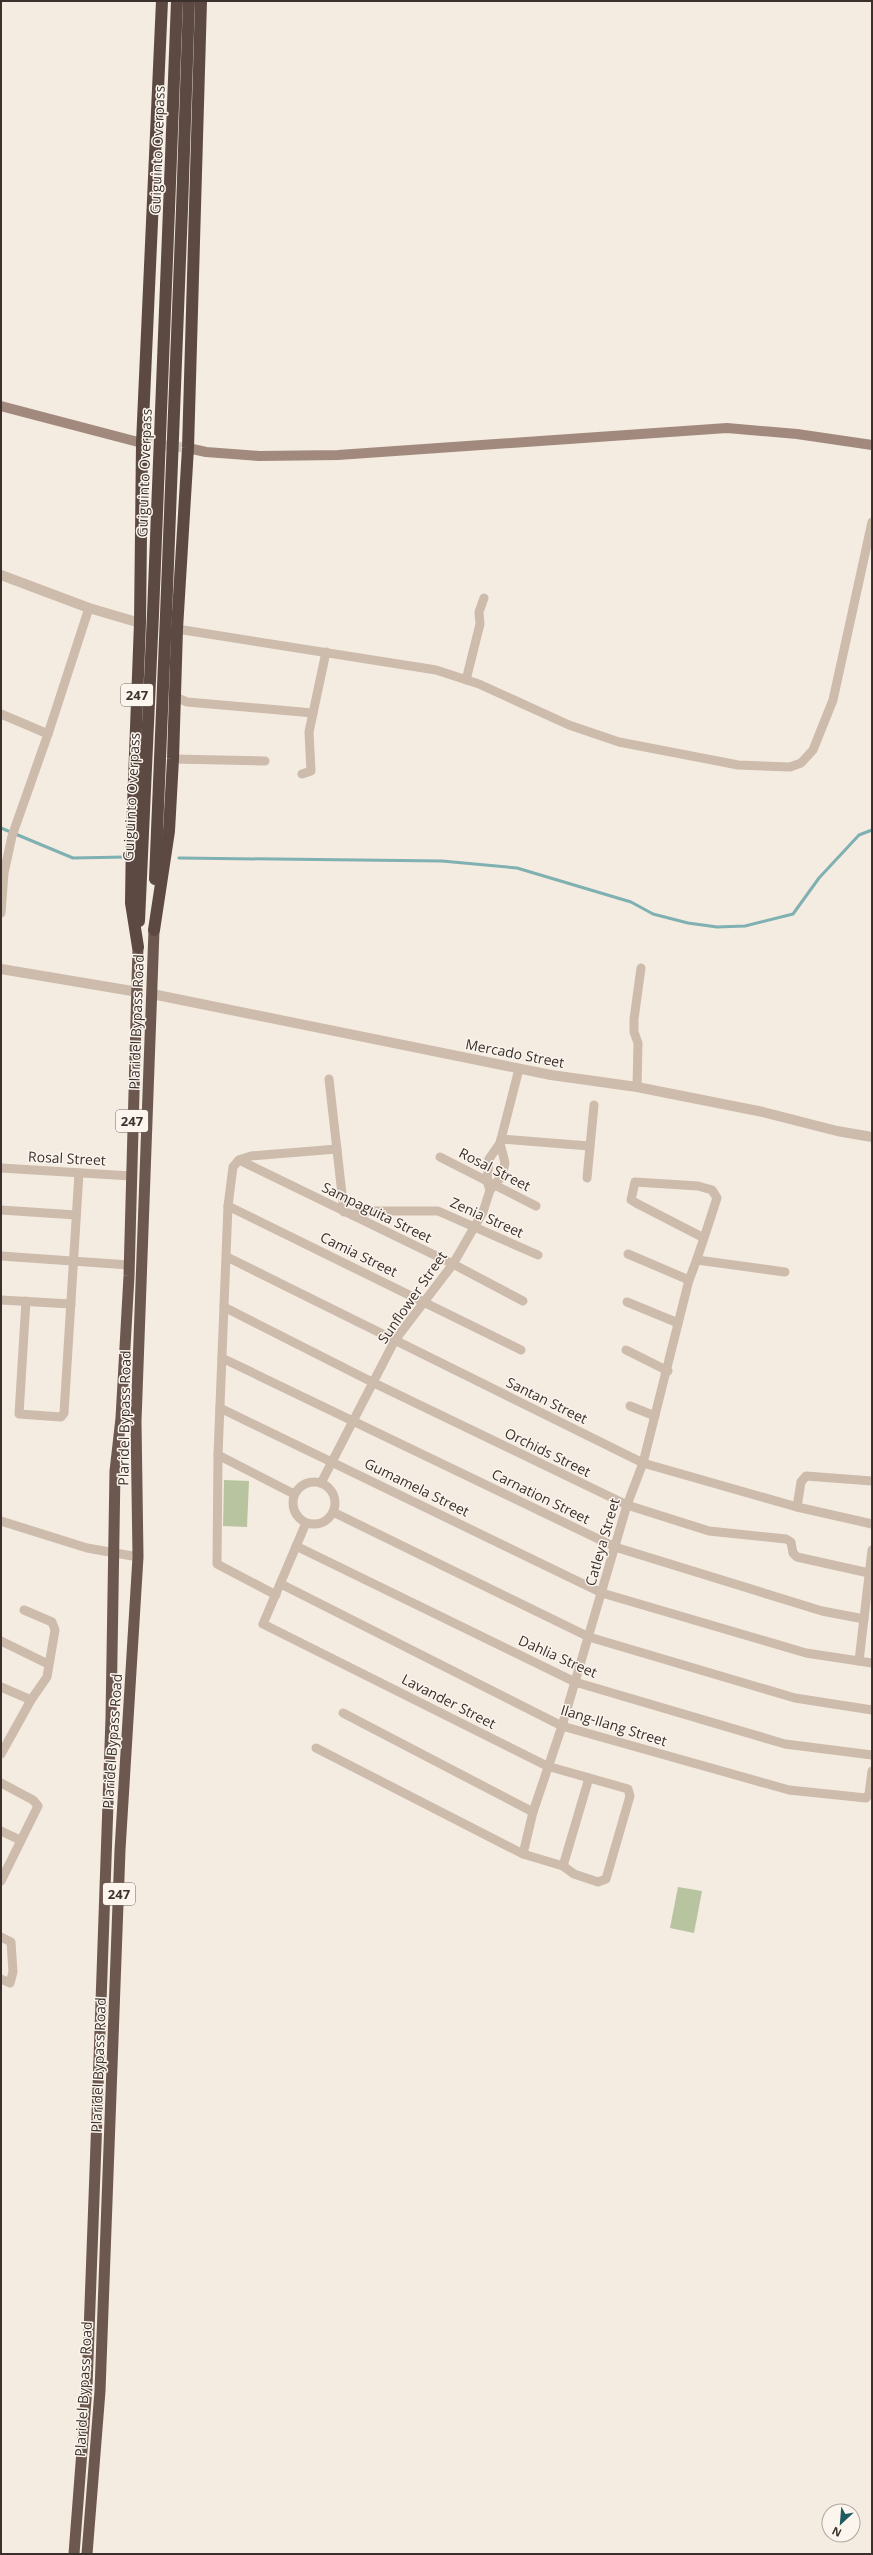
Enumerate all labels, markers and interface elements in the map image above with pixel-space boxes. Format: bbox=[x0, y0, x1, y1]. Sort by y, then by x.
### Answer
street label: Guiguinto Overpass bbox=[145, 85, 169, 215]
street label: Guiguinto Overpass bbox=[132, 408, 156, 538]
road number: 247 bbox=[121, 684, 153, 706]
street label: Guiguinto Overpass bbox=[118, 732, 144, 862]
street label: Plaridel Bypass Road bbox=[124, 954, 148, 1090]
street label: Mercado Street bbox=[464, 1034, 566, 1072]
road number: 247 bbox=[116, 1110, 148, 1132]
street label: Rosal Street bbox=[456, 1143, 534, 1195]
street label: Rosal Street bbox=[28, 1146, 106, 1170]
street label: Sampaguita Street bbox=[319, 1177, 435, 1247]
street label: Zenia Street bbox=[447, 1192, 527, 1242]
street label: Camia Street bbox=[317, 1227, 401, 1281]
street label: Sunflower Street bbox=[373, 1247, 451, 1347]
street label: Plaridel Bypass Road bbox=[113, 1350, 135, 1486]
street label: Santan Street bbox=[503, 1372, 591, 1428]
street label: Orchids Street bbox=[502, 1423, 594, 1481]
street label: Gumamela Street bbox=[361, 1453, 473, 1521]
street label: Carnation Street bbox=[489, 1464, 593, 1528]
street label: Catleya Street bbox=[580, 1496, 624, 1588]
street label: Dahlia Street bbox=[516, 1630, 600, 1682]
street label: Lavander Street bbox=[399, 1669, 499, 1733]
street label: Plaridel Bypass Road bbox=[98, 1673, 126, 1809]
street label: Ilang-Ilang Street bbox=[559, 1700, 669, 1750]
road number: 247 bbox=[103, 1883, 135, 1905]
street label: Plaridel Bypass Road bbox=[86, 1997, 110, 2133]
street label: Plaridel Bypass Road bbox=[70, 2321, 96, 2457]
north arrow bbox=[821, 2503, 861, 2543]
text: N bbox=[829, 2524, 844, 2541]

